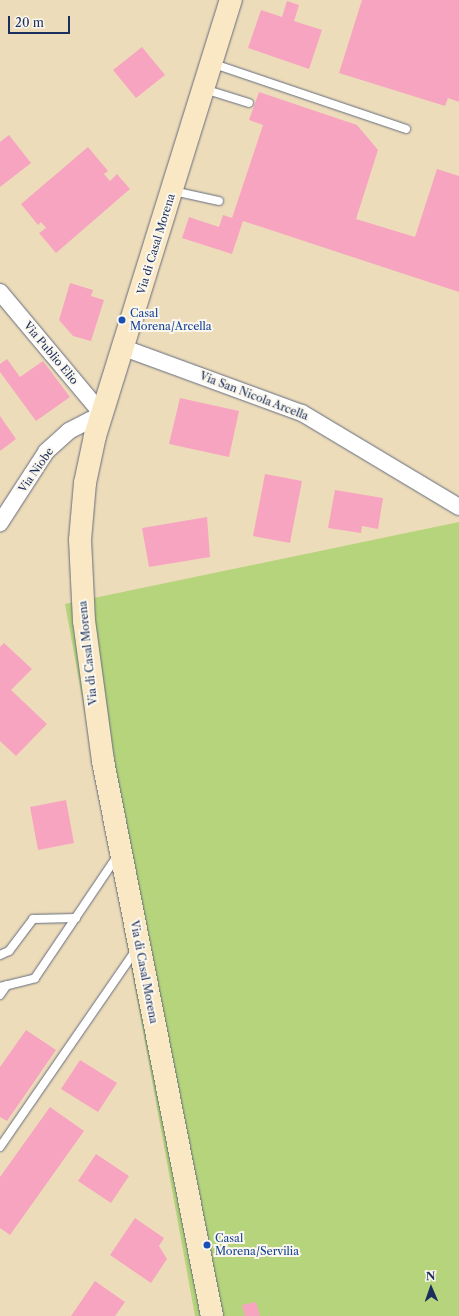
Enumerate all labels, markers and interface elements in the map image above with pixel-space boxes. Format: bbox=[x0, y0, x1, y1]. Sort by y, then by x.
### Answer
scale bar bbox=[10, 8, 72, 34]
text: 20 m bbox=[15, 15, 44, 30]
street label: Via di Casal Morena bbox=[134, 192, 178, 296]
place label: Casal Morena/Arcella bbox=[130, 307, 212, 333]
marker: Casal Morena/Arcella bbox=[117, 315, 127, 325]
street label: Via Publio Elio bbox=[21, 319, 81, 387]
street label: Via San Nicola Arcella bbox=[198, 369, 310, 423]
street label: Via Niobe bbox=[16, 445, 56, 495]
street label: Via di Casal Morena bbox=[76, 600, 100, 706]
street label: Via di Casal Morena bbox=[128, 919, 160, 1025]
place label: Casal Morena/Servilia bbox=[215, 1232, 299, 1258]
marker: Casal Morena/Servilia bbox=[202, 1240, 212, 1250]
north arrow bbox=[411, 1268, 451, 1308]
text: N bbox=[426, 1269, 436, 1283]

